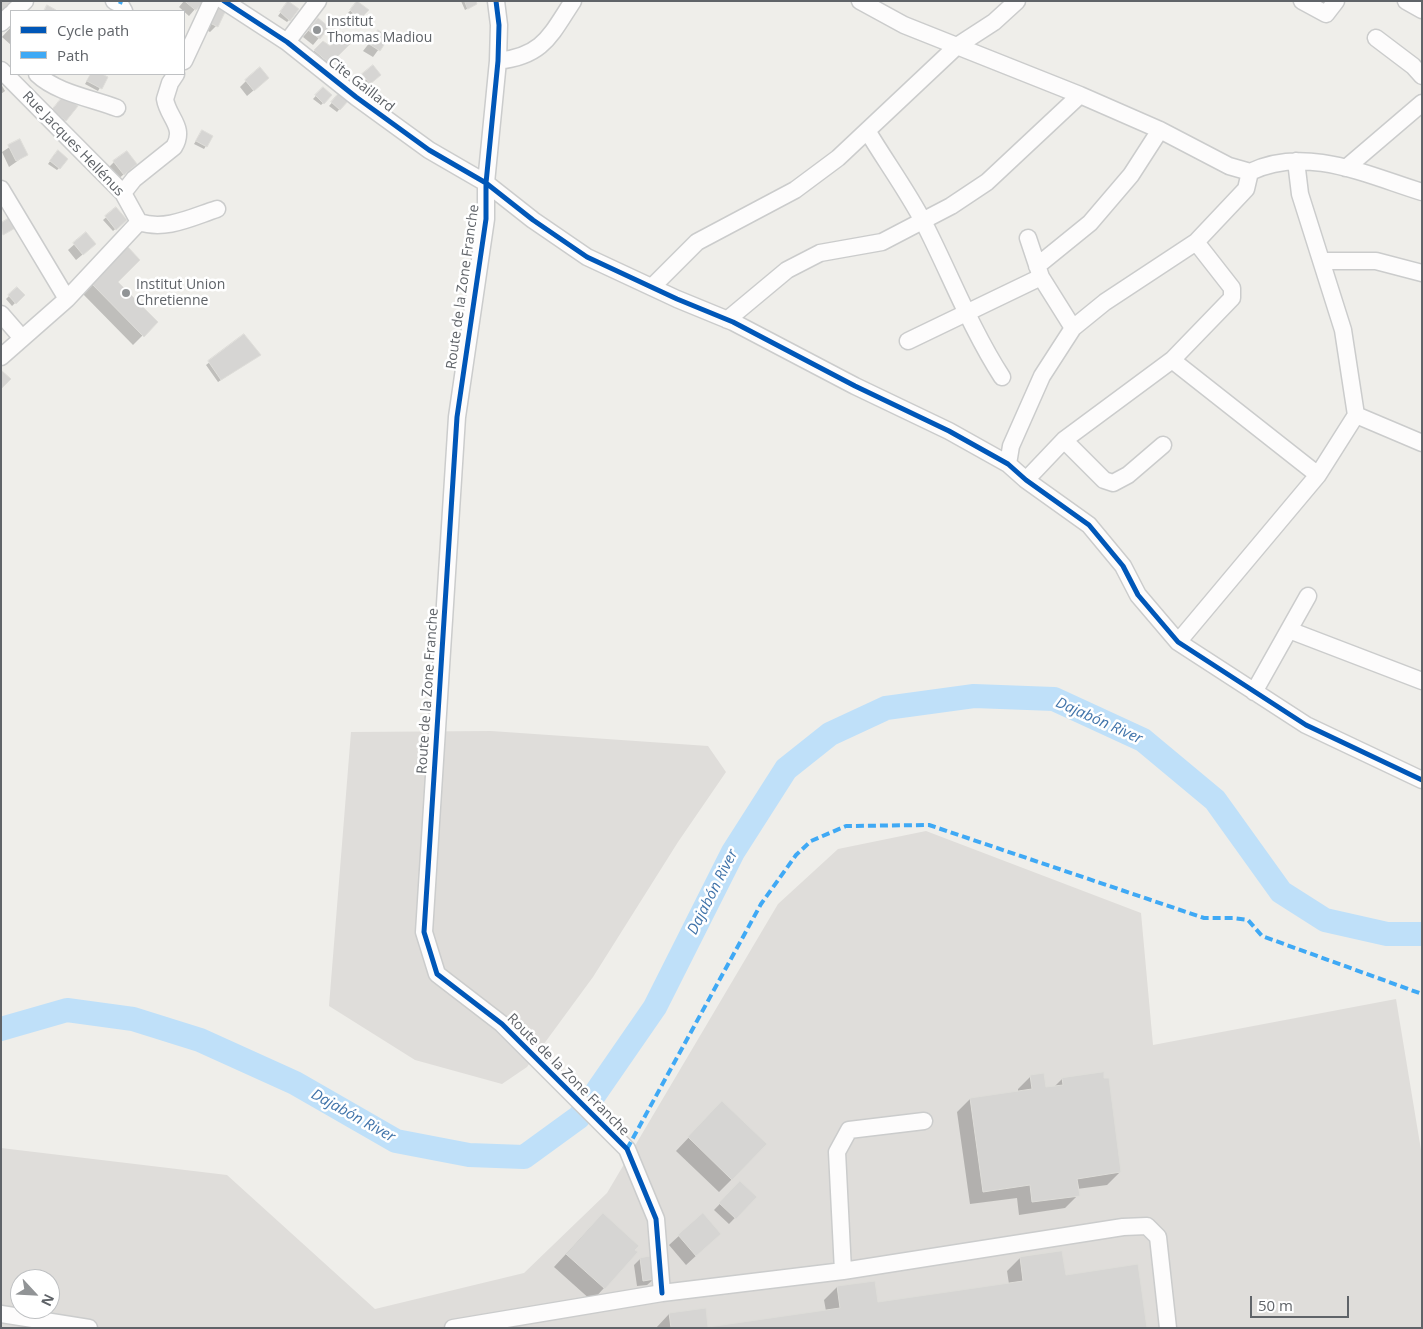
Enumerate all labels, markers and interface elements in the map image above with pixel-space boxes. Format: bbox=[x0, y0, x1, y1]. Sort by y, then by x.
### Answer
legend bbox=[10, 10, 185, 75]
place label: Institut Thomas Madiou bbox=[327, 14, 432, 46]
text: Cycle path bbox=[57, 20, 129, 40]
marker: Institut Thomas Madiou bbox=[311, 24, 323, 36]
text: Path bbox=[57, 45, 89, 65]
street label: Cite Gaillard bbox=[325, 54, 397, 116]
street label: Rue Jacques Hellénus bbox=[19, 88, 127, 200]
street label: Route de la Zone Franche bbox=[443, 204, 483, 370]
place label: Institut Union Chretienne bbox=[136, 277, 225, 310]
marker: Institut Union Chretienne bbox=[120, 287, 132, 299]
street label: Route de la Zone Franche bbox=[414, 608, 442, 774]
water label: Dajabón River bbox=[1053, 694, 1145, 748]
water label: Dajabón River bbox=[684, 846, 742, 938]
street label: Route de la Zone Franche bbox=[503, 1010, 633, 1140]
water label: Dajabón River bbox=[308, 1086, 398, 1146]
north arrow bbox=[10, 1269, 60, 1319]
scale bar bbox=[1253, 1286, 1352, 1318]
text: N bbox=[37, 1291, 59, 1309]
text: 50 m bbox=[1258, 1295, 1293, 1315]

